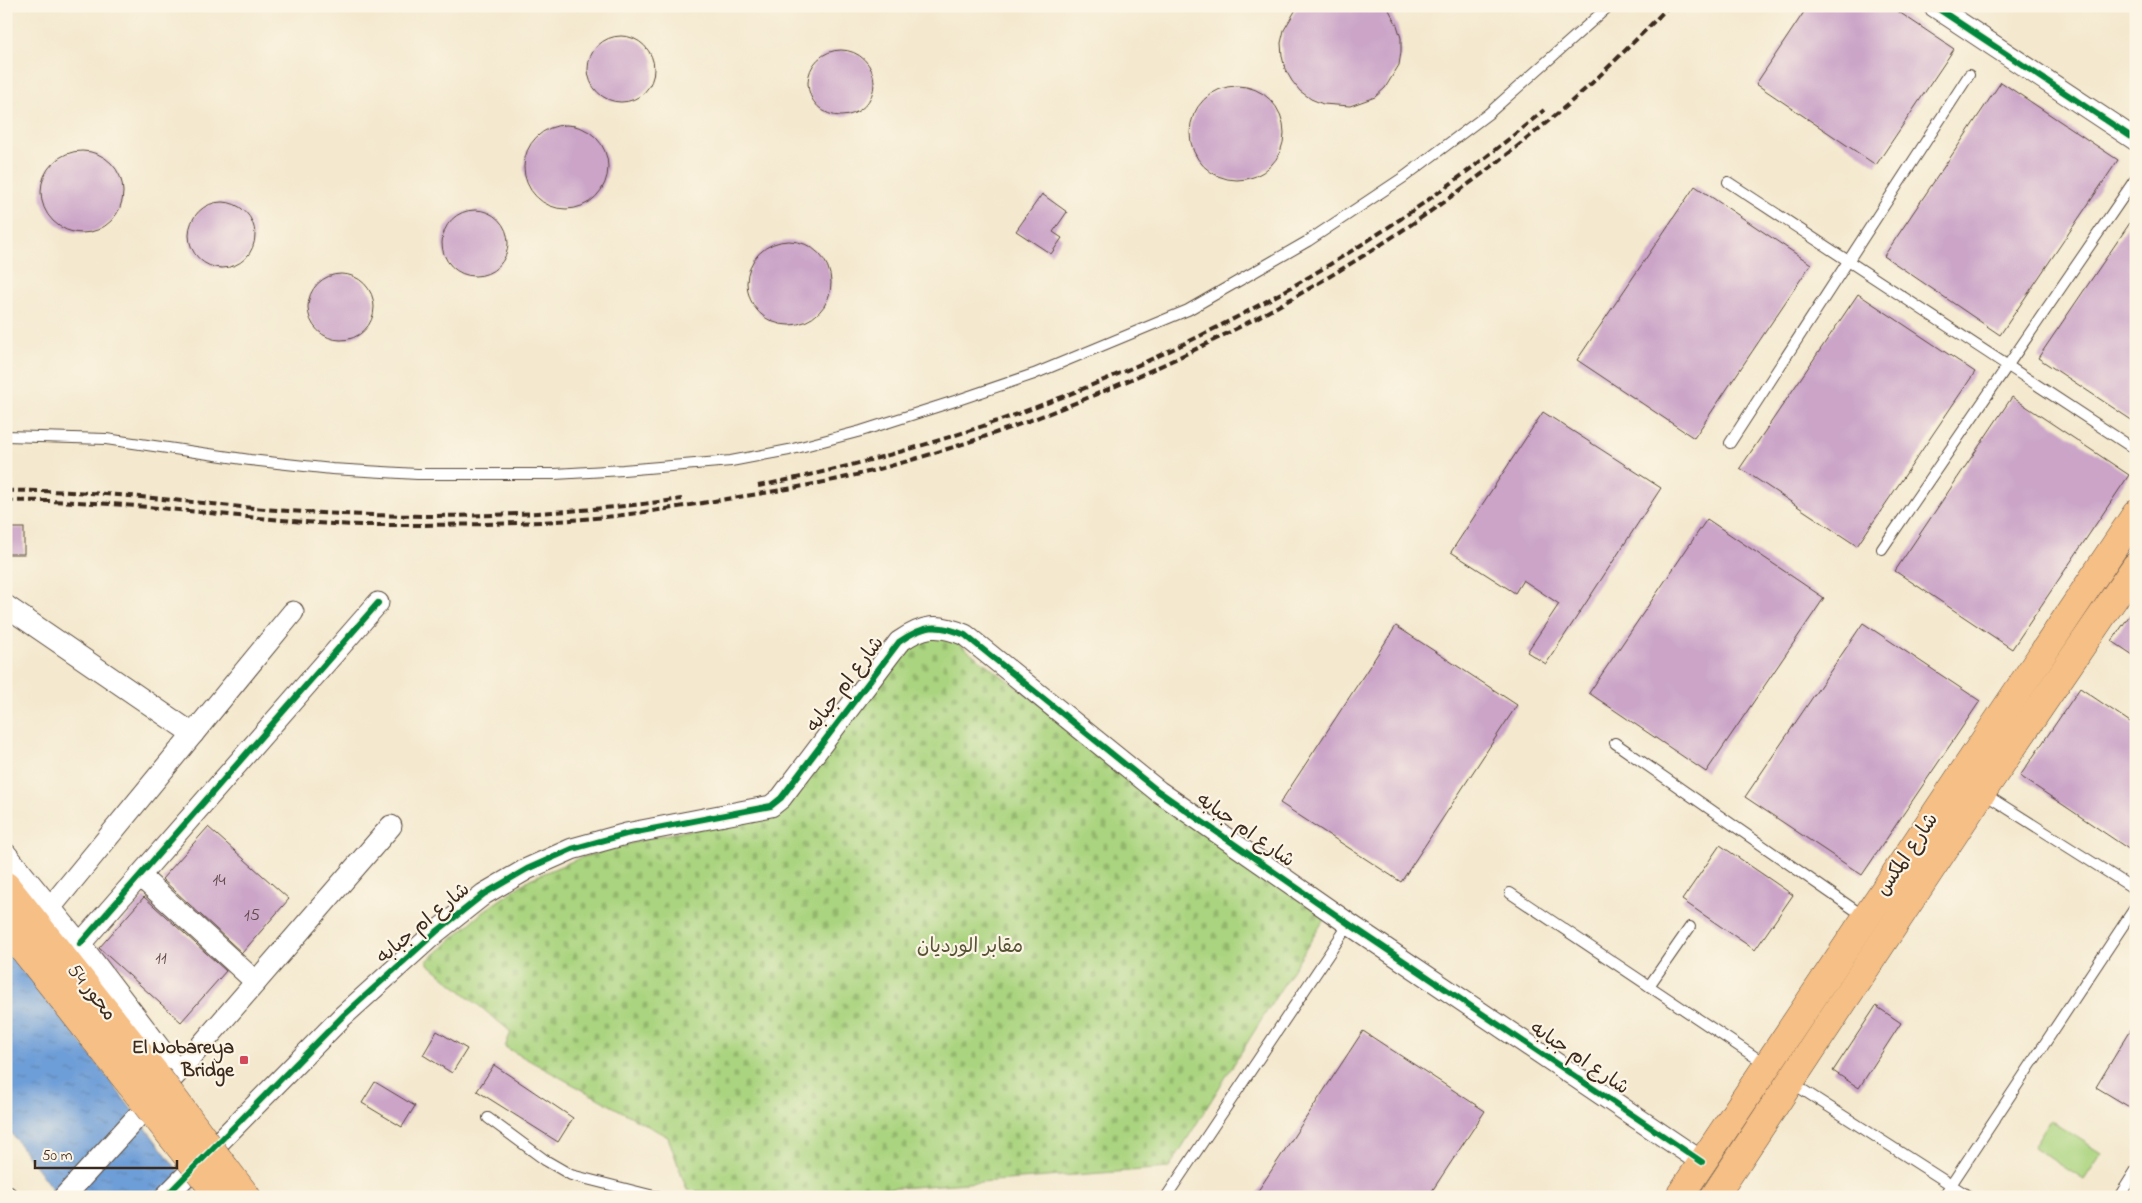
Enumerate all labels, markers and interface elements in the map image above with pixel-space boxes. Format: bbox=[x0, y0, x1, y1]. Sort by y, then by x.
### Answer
street label: شارع ام جبابه bbox=[800, 631, 892, 739]
street label: شارع ام جبابه bbox=[1190, 786, 1300, 876]
street label: شارع المكس bbox=[1870, 808, 1946, 902]
house number: 14 bbox=[212, 868, 226, 894]
street label: شارع ام جبابه bbox=[371, 876, 477, 972]
house number: 15 bbox=[244, 903, 260, 929]
park label: مقابر الورديان bbox=[917, 933, 1023, 962]
house number: 11 bbox=[155, 946, 167, 972]
street label: محور 54 bbox=[59, 958, 123, 1028]
street label: شارع ام جبابه bbox=[1524, 1015, 1634, 1103]
place label: El Nobareya Bridge bbox=[132, 1034, 235, 1087]
marker: El Nobareya Bridge bbox=[238, 1054, 250, 1066]
scale bar bbox=[35, 1138, 178, 1170]
text: 50 m bbox=[42, 1145, 73, 1167]

